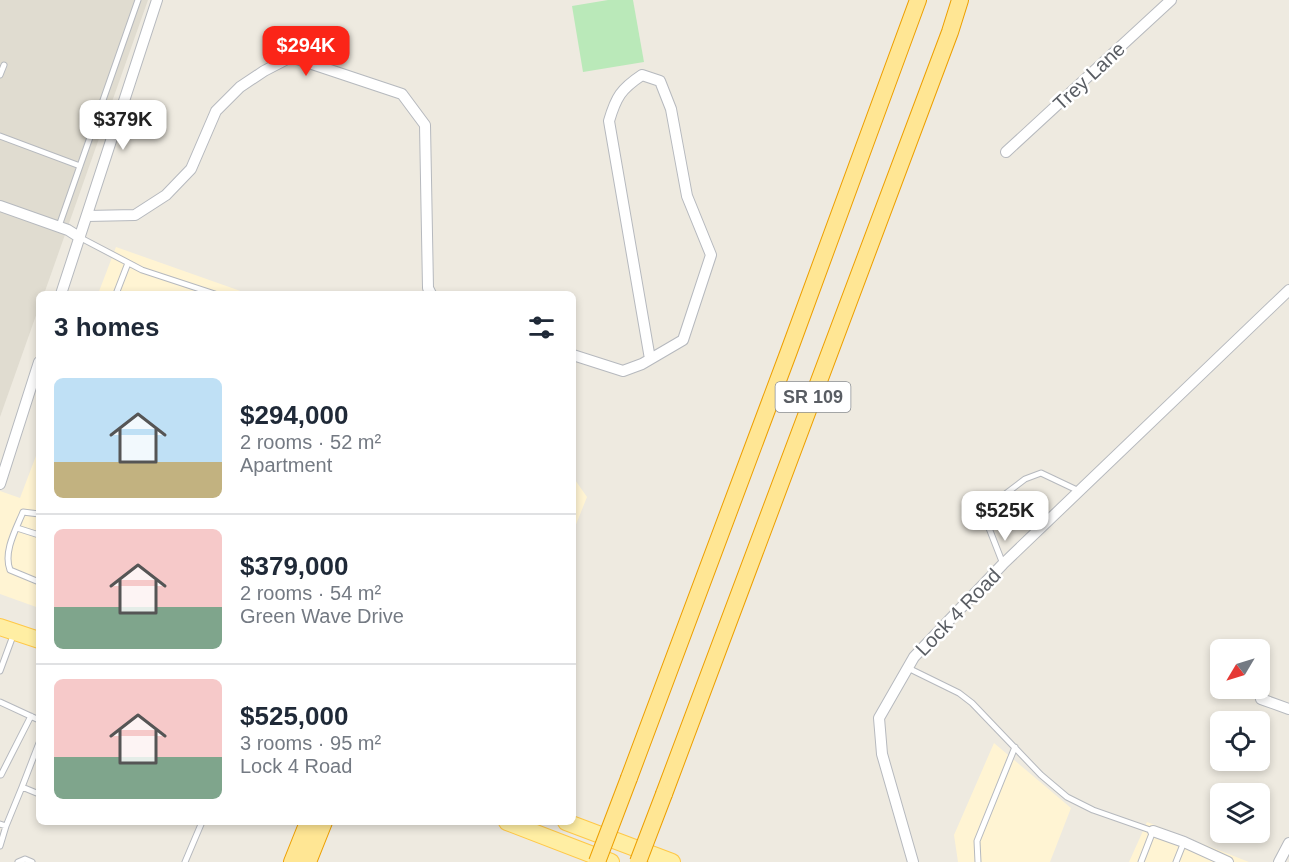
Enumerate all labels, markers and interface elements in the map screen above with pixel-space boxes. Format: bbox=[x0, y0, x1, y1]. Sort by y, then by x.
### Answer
pin: $294K bbox=[264, 26, 348, 77]
text: $294K bbox=[277, 34, 335, 56]
street label: Trey Lane bbox=[1049, 37, 1129, 115]
pin: $379K bbox=[81, 100, 165, 151]
text: $379K bbox=[94, 108, 152, 130]
icon: filters bbox=[525, 311, 558, 344]
text: 3 homes bbox=[54, 312, 160, 342]
road number: SR 109 bbox=[776, 382, 850, 412]
text: $294,000 bbox=[240, 400, 348, 430]
icon: home bbox=[102, 402, 174, 474]
text: 2 rooms · 52 m² bbox=[240, 431, 381, 453]
text: Apartment bbox=[240, 454, 332, 476]
pin: $525K bbox=[963, 491, 1047, 542]
text: $525K bbox=[976, 499, 1034, 521]
text: $379,000 bbox=[240, 551, 348, 581]
icon: home bbox=[102, 553, 174, 625]
street label: Lock 4 Road bbox=[911, 564, 1005, 660]
text: 2 rooms · 54 m² bbox=[240, 582, 381, 604]
text: Green Wave Drive bbox=[240, 605, 404, 627]
north arrow bbox=[1210, 639, 1270, 699]
map controls bbox=[1210, 639, 1270, 843]
text: $525,000 bbox=[240, 701, 348, 731]
icon: home bbox=[102, 703, 174, 775]
button: locate bbox=[1210, 711, 1270, 771]
text: 3 rooms · 95 m² bbox=[240, 732, 381, 754]
text: Lock 4 Road bbox=[240, 755, 352, 777]
button: layers bbox=[1210, 783, 1270, 843]

